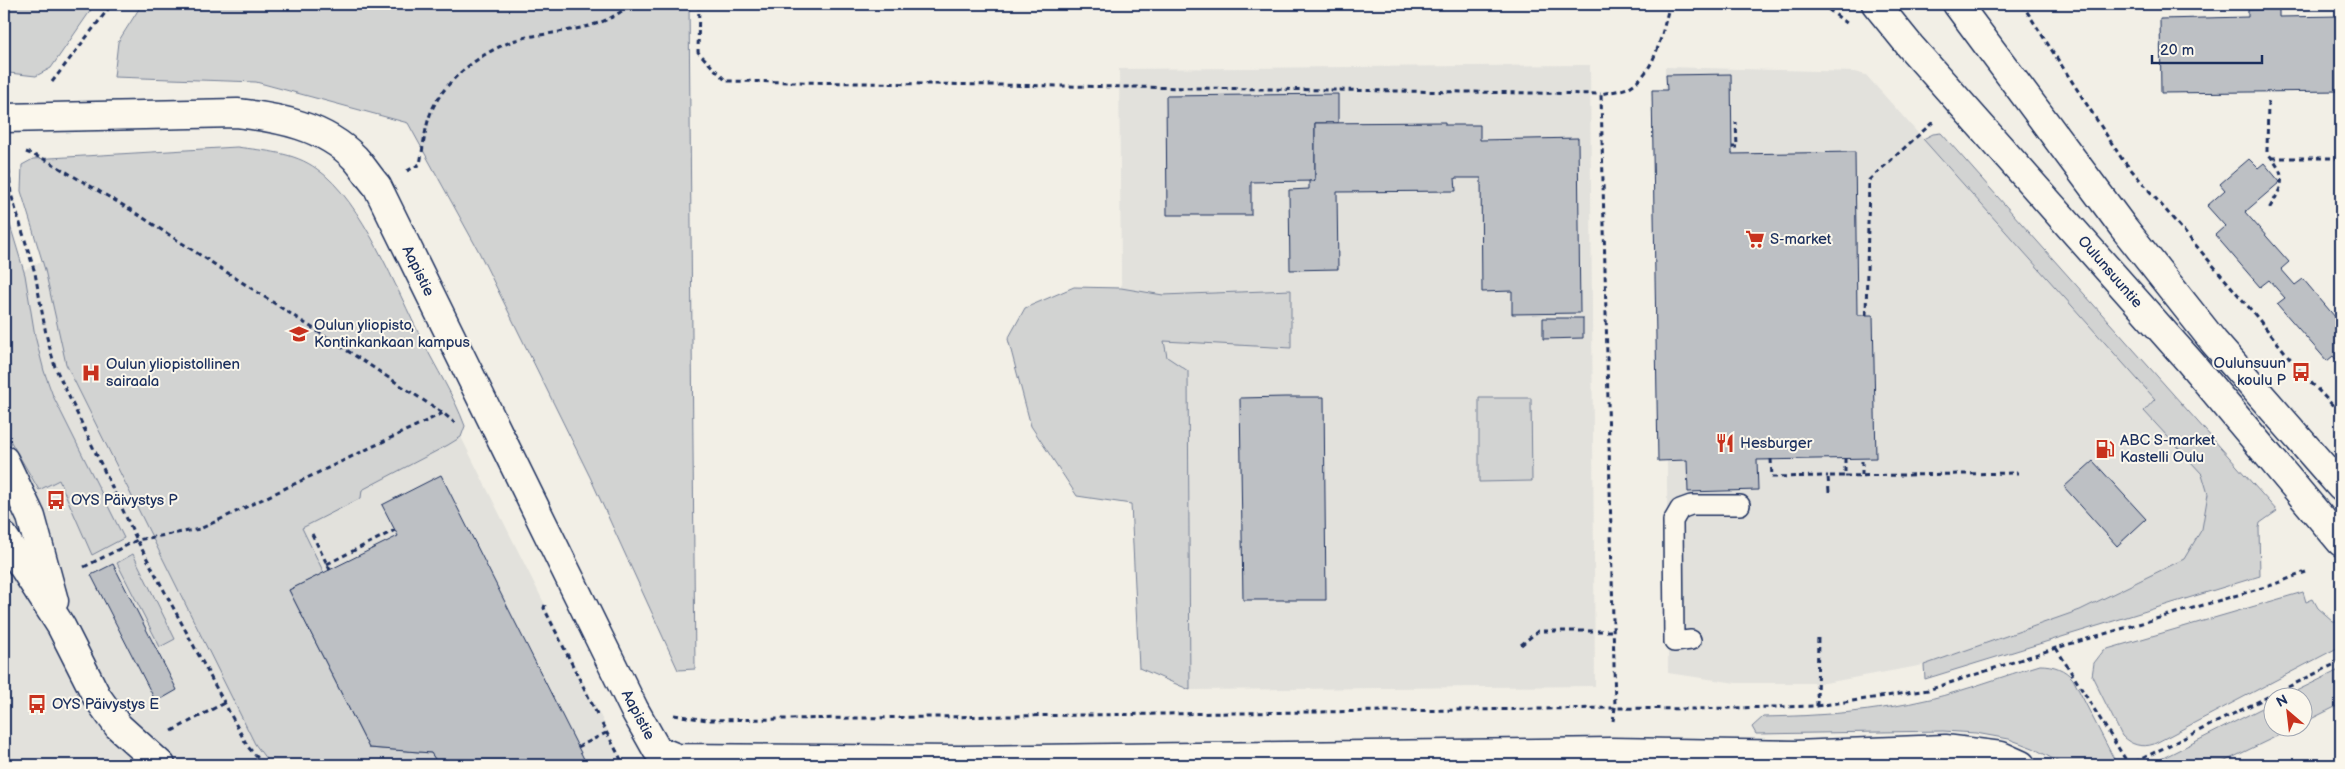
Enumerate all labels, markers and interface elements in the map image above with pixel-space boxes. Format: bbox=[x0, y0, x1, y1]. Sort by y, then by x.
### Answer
scale bar bbox=[2152, 32, 2262, 64]
text: 20 m bbox=[2160, 41, 2194, 60]
supermarket icon: S-market bbox=[1744, 228, 1766, 250]
place label: S-market bbox=[1770, 230, 1832, 249]
street label: Oulunsuuntie bbox=[2073, 232, 2147, 312]
street label: Aapistie bbox=[398, 243, 438, 300]
place label: Oulun yliopisto, Kontinkankaan kampus bbox=[314, 316, 471, 352]
school or university icon: Oulun yliopisto, Kontinkankaan kampus bbox=[288, 323, 310, 345]
place label: Oulunsuun koulu P bbox=[2213, 354, 2287, 390]
place label: Oulun yliopistollinen sairaala bbox=[106, 355, 240, 391]
bus stop icon: Oulunsuun koulu P bbox=[2290, 361, 2312, 383]
hospital icon: Oulun yliopistollinen sairaala bbox=[80, 362, 102, 384]
place label: ABC S-market Kastelli Oulu bbox=[2120, 431, 2216, 467]
restaurant icon: Hesburger bbox=[1714, 432, 1736, 454]
place label: Hesburger bbox=[1740, 434, 1813, 453]
fuel station icon: ABC S-market Kastelli Oulu bbox=[2094, 438, 2116, 460]
bus stop icon: OYS Päivystys P bbox=[45, 489, 67, 511]
place label: OYS Päivystys P bbox=[71, 491, 178, 510]
north arrow bbox=[2262, 686, 2312, 736]
street label: Aapistie bbox=[617, 687, 659, 743]
text: N bbox=[2273, 691, 2291, 711]
bus stop icon: OYS Päivystys E bbox=[26, 693, 48, 715]
place label: OYS Päivystys E bbox=[52, 695, 159, 714]

